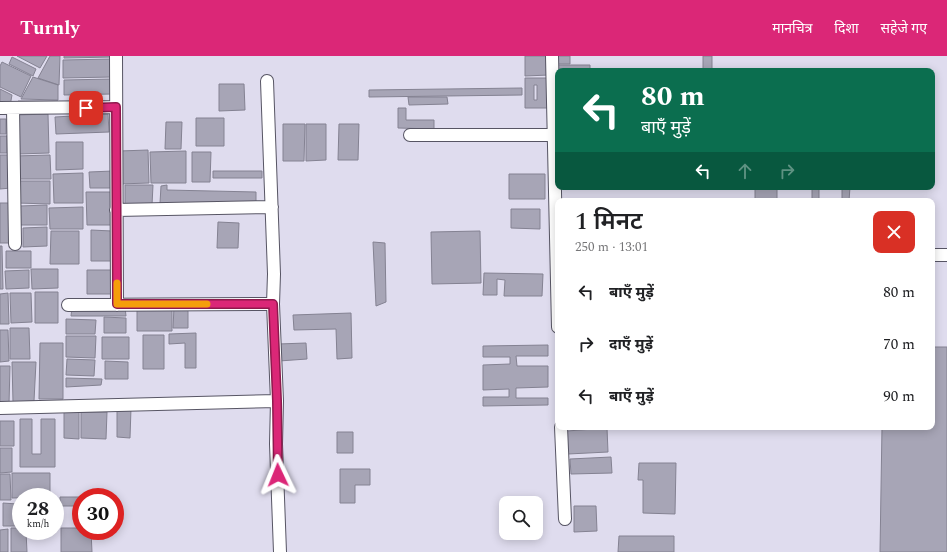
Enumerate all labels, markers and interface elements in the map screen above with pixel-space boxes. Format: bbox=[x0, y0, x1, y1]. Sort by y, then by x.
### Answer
text: Turnly bbox=[20, 14, 80, 43]
text: मानचित्र bbox=[772, 18, 812, 39]
text: दिशा bbox=[834, 18, 859, 39]
text: सहेजे गए bbox=[881, 18, 927, 39]
text: 80 m bbox=[641, 75, 705, 118]
icon: left bbox=[575, 84, 627, 136]
pin bbox=[69, 91, 103, 125]
icon: arrive bbox=[75, 97, 97, 119]
text: बाएँ मुड़ें bbox=[641, 114, 691, 141]
icon: left bbox=[692, 160, 714, 182]
icon: ahead bbox=[734, 160, 756, 182]
icon: right bbox=[776, 160, 798, 182]
text: 1 मिनट bbox=[575, 204, 643, 240]
button: close bbox=[873, 211, 915, 253]
text: 250 m · 13:01 bbox=[575, 237, 648, 257]
icon: left bbox=[575, 281, 597, 303]
text: बाएँ मुड़ें bbox=[609, 281, 654, 304]
text: 80 m bbox=[883, 281, 915, 304]
icon: right bbox=[575, 333, 597, 355]
text: दाएँ मुड़ें bbox=[609, 333, 653, 356]
text: 70 m bbox=[883, 333, 915, 356]
icon: left bbox=[575, 385, 597, 407]
text: बाएँ मुड़ें bbox=[609, 385, 654, 408]
text: 90 m bbox=[883, 385, 915, 408]
position arrow bbox=[257, 454, 299, 496]
speed limit sign: 30 bbox=[72, 488, 124, 540]
text: 28 bbox=[27, 494, 49, 524]
map controls bbox=[499, 496, 543, 540]
button: search bbox=[499, 496, 543, 540]
text: km/h bbox=[27, 516, 49, 532]

